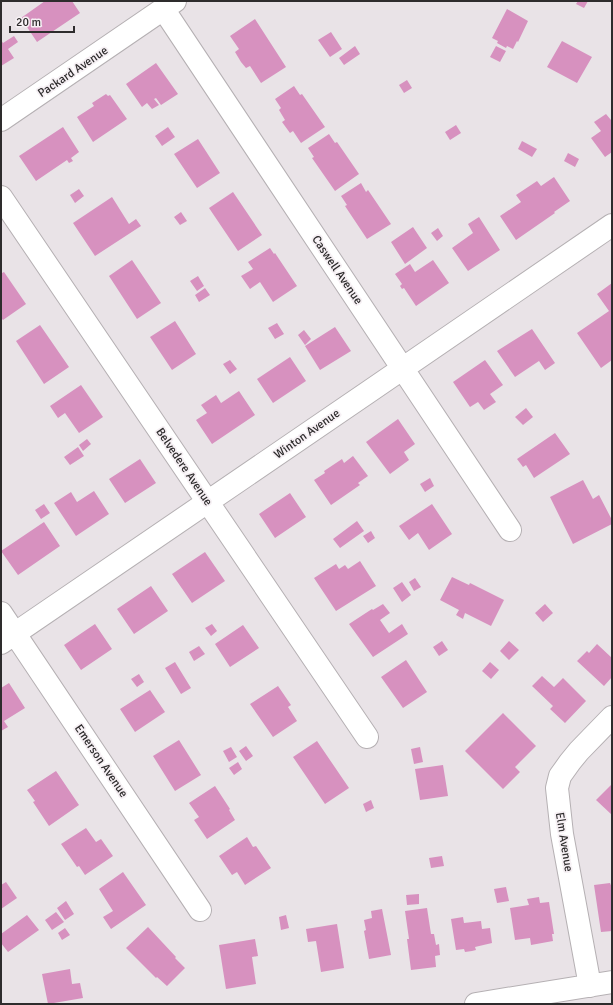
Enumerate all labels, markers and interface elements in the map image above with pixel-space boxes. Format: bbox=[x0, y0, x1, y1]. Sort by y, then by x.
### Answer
scale bar bbox=[10, 8, 74, 34]
text: 20 m bbox=[16, 15, 41, 30]
street label: Packard Avenue bbox=[35, 43, 111, 101]
street label: Caswell Avenue bbox=[308, 233, 366, 307]
street label: Winton Avenue bbox=[271, 406, 343, 462]
street label: Belvedere Avenue bbox=[152, 425, 216, 509]
street label: Emerson Avenue bbox=[71, 722, 131, 800]
street label: Elm Avenue bbox=[552, 811, 576, 873]

